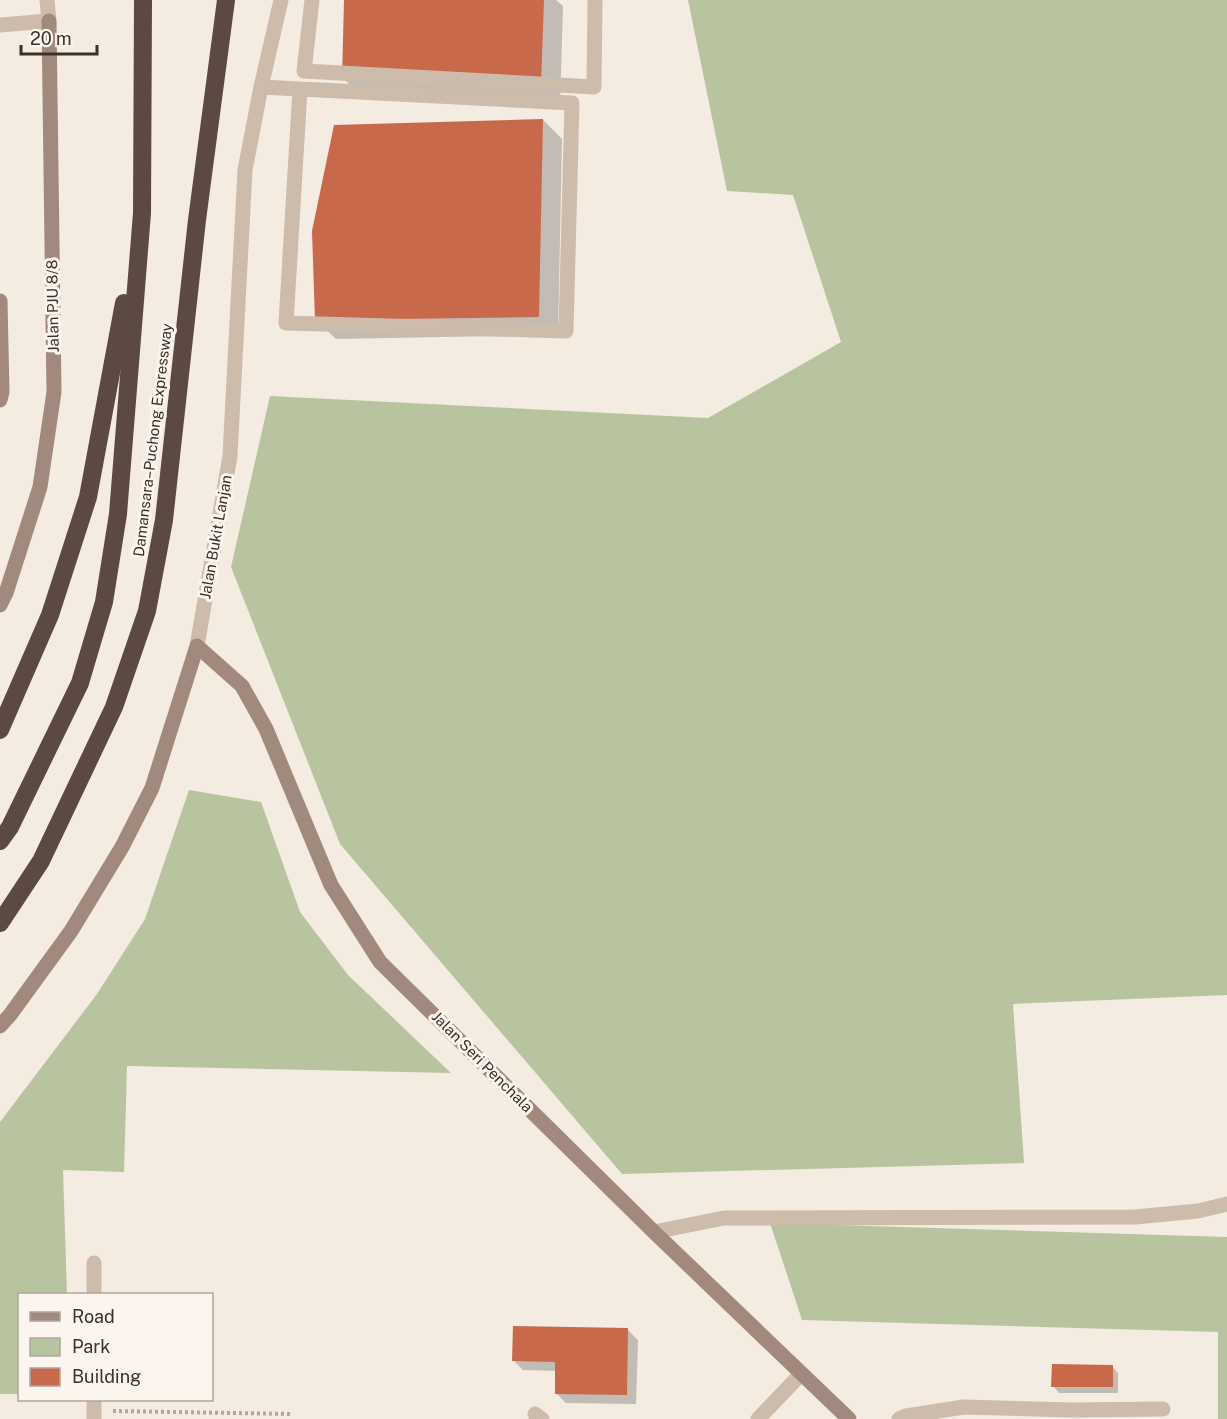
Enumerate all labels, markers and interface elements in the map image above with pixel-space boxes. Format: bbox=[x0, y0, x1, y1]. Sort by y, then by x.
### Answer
scale bar bbox=[21, 18, 98, 56]
text: 20 m bbox=[30, 28, 72, 49]
street label: Jalan PJU 8/8 bbox=[43, 260, 62, 352]
street label: Damansara–Puchong Expressway bbox=[130, 322, 175, 558]
street label: Jalan Bukit Lanjan bbox=[196, 473, 235, 600]
street label: Jalan Seri Penchala bbox=[429, 1008, 536, 1115]
legend bbox=[18, 1293, 213, 1401]
text: Road bbox=[72, 1306, 115, 1327]
text: Park bbox=[72, 1336, 110, 1357]
text: Building bbox=[72, 1366, 141, 1387]

